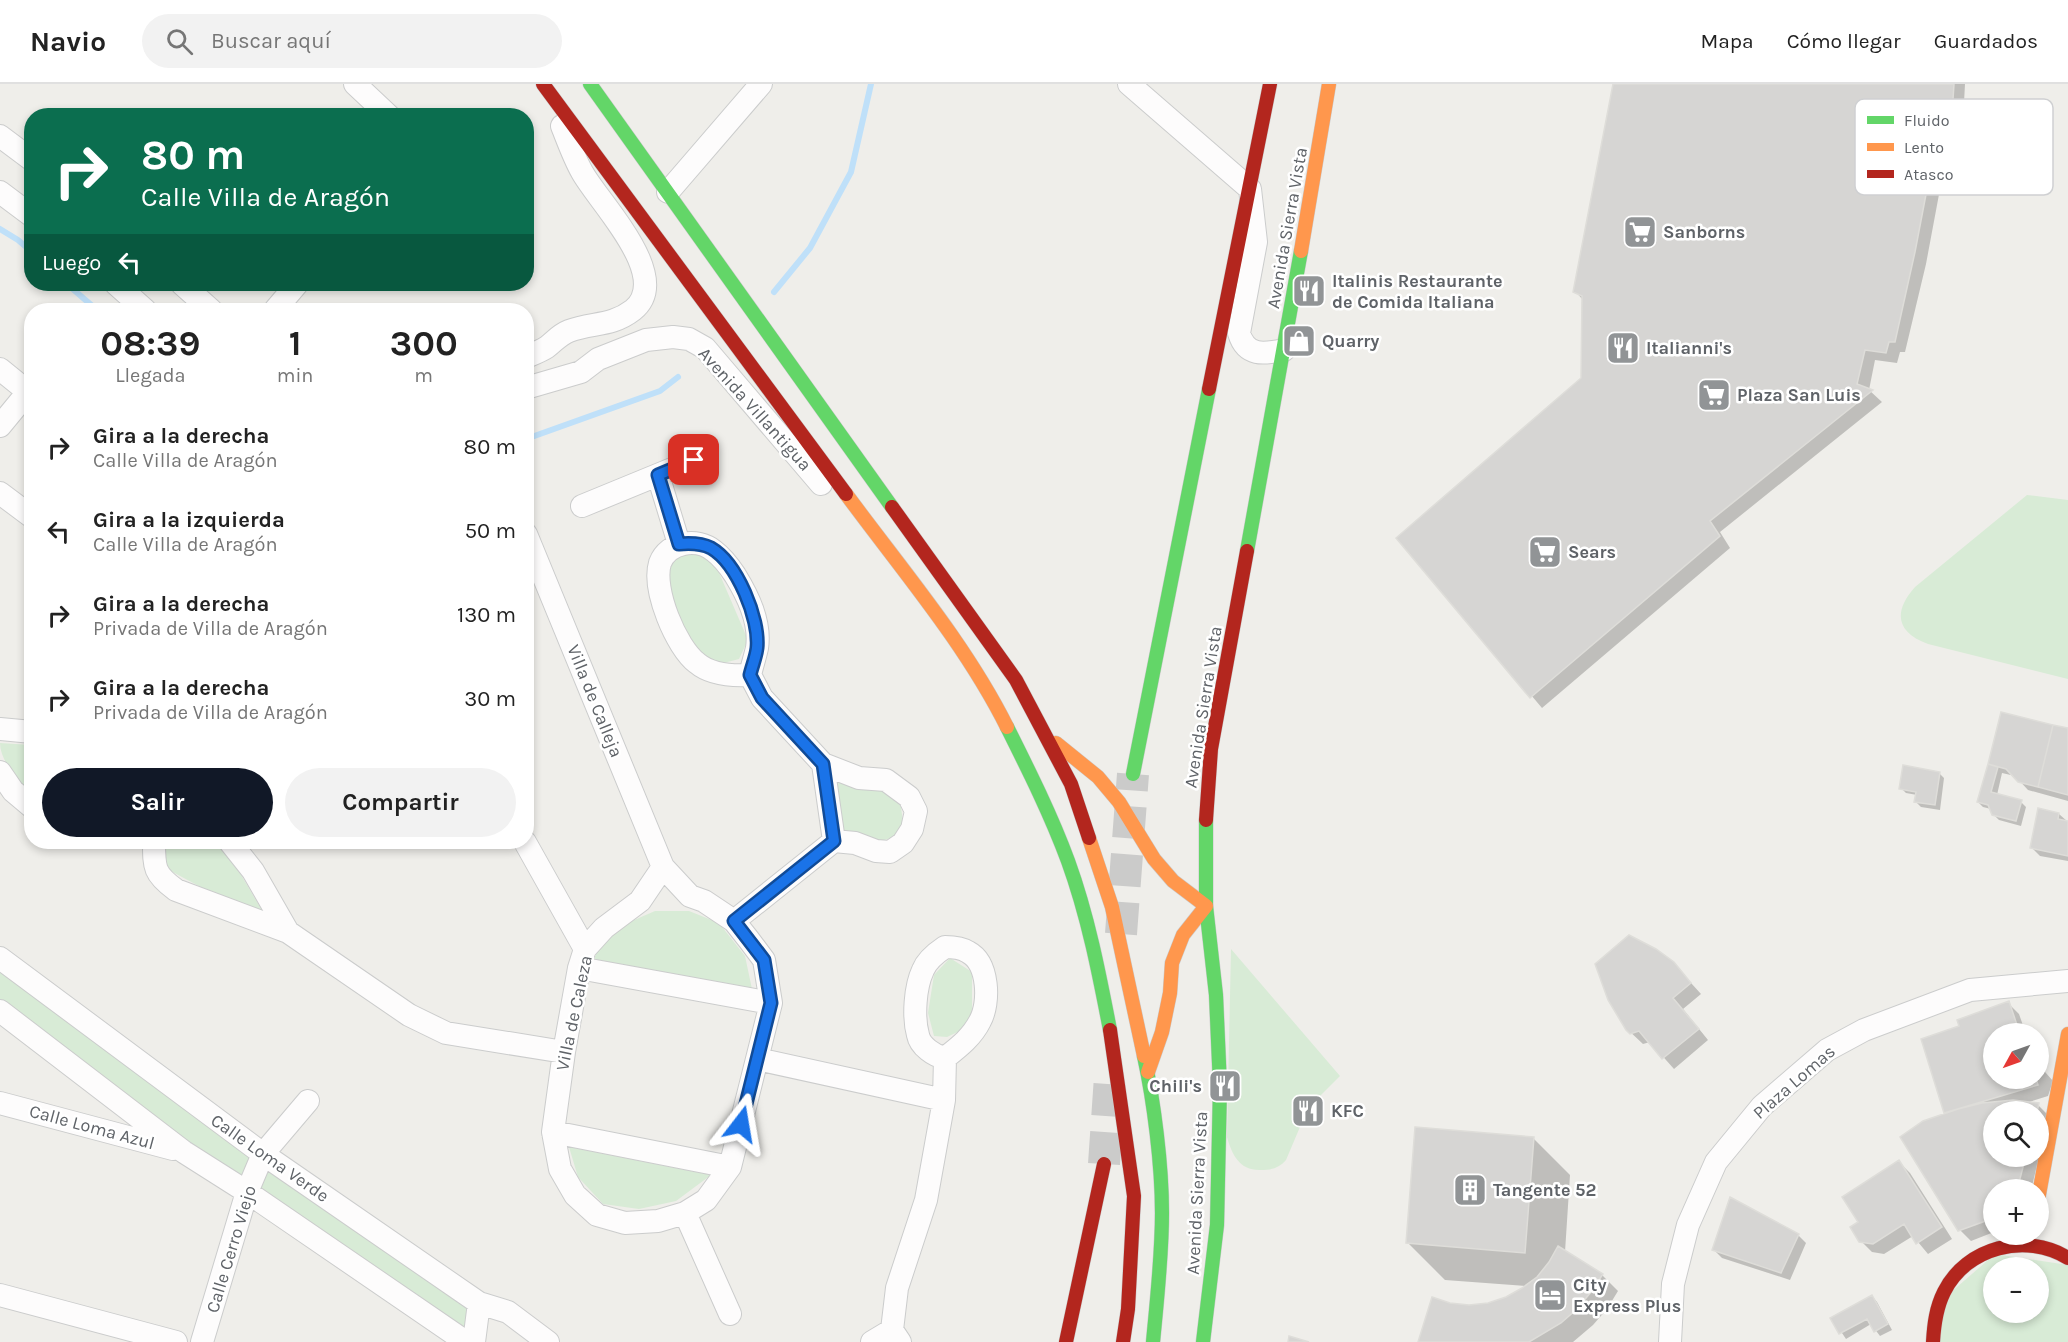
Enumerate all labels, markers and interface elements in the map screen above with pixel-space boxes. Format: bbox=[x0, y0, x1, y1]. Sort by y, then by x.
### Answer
search box bbox=[142, 14, 562, 68]
text: Navio bbox=[30, 25, 106, 58]
icon: search bbox=[163, 25, 196, 58]
text: Buscar aquí bbox=[211, 28, 331, 54]
text: Mapa bbox=[1700, 29, 1754, 53]
text: Cómo llegar bbox=[1787, 29, 1901, 53]
text: Guardados bbox=[1934, 29, 2038, 53]
legend bbox=[1855, 99, 2053, 195]
text: Fluido bbox=[1904, 111, 1950, 130]
text: 80 m bbox=[141, 130, 245, 180]
icon: right bbox=[42, 132, 120, 210]
text: Lento bbox=[1904, 138, 1944, 157]
street label: Avenida Sierra Vista bbox=[1262, 146, 1312, 310]
text: Atasco bbox=[1904, 165, 1953, 184]
text: Calle Villa de Aragón bbox=[141, 181, 390, 213]
supermarket icon: Sanborns bbox=[1622, 214, 1658, 250]
place label: Sanborns bbox=[1663, 221, 1745, 243]
icon: left bbox=[113, 246, 146, 279]
text: Luego bbox=[42, 250, 101, 276]
place label: Italinis Restaurante de Comida Italiana bbox=[1332, 270, 1503, 313]
restaurant icon: Italinis Restaurante de Comida Italiana bbox=[1291, 273, 1327, 309]
text: 08:39 bbox=[100, 322, 200, 364]
text: 1 bbox=[289, 322, 302, 364]
text: 300 bbox=[390, 322, 458, 364]
shop icon: Quarry bbox=[1281, 323, 1317, 359]
place label: Quarry bbox=[1322, 330, 1379, 352]
restaurant icon: Italianni's bbox=[1605, 330, 1641, 366]
place label: Italianni's bbox=[1646, 337, 1732, 359]
street label: Avenida Villantigua bbox=[694, 343, 816, 475]
text: Llegada bbox=[115, 364, 186, 387]
text: min bbox=[277, 364, 313, 387]
text: m bbox=[414, 364, 433, 387]
supermarket icon: Plaza San Luis bbox=[1696, 377, 1732, 413]
place label: Plaza San Luis bbox=[1737, 384, 1861, 406]
text: Gira a la derecha bbox=[93, 423, 269, 449]
icon: right bbox=[42, 431, 75, 464]
text: 80 m bbox=[464, 434, 516, 460]
pin bbox=[668, 434, 719, 485]
icon: arrive bbox=[677, 443, 710, 476]
text: Calle Villa de Aragón bbox=[93, 449, 278, 472]
text: Gira a la izquierda bbox=[93, 507, 285, 533]
icon: left bbox=[42, 515, 75, 548]
text: 50 m bbox=[465, 518, 516, 544]
text: Calle Villa de Aragón bbox=[93, 533, 278, 556]
supermarket icon: Sears bbox=[1527, 534, 1563, 570]
place label: Sears bbox=[1568, 541, 1616, 563]
text: Gira a la derecha bbox=[93, 591, 269, 617]
icon: right bbox=[42, 599, 75, 632]
text: 130 m bbox=[457, 602, 516, 628]
text: Privada de Villa de Aragón bbox=[93, 617, 328, 640]
street label: Avenida Sierra Vista bbox=[1179, 624, 1227, 790]
street label: Villa de Calleja bbox=[562, 641, 628, 761]
text: Gira a la derecha bbox=[93, 675, 269, 701]
icon: right bbox=[42, 683, 75, 716]
text: 30 m bbox=[464, 686, 516, 712]
text: Privada de Villa de Aragón bbox=[93, 701, 328, 724]
button: Salir bbox=[42, 768, 273, 837]
button: Compartir bbox=[285, 768, 516, 837]
street label: Villa de Caleza bbox=[551, 953, 597, 1073]
north arrow bbox=[1983, 1023, 2049, 1089]
map controls bbox=[1983, 1023, 2049, 1323]
street label: Plaza Lomas bbox=[1748, 1040, 1840, 1124]
restaurant icon: Chili's bbox=[1207, 1068, 1243, 1104]
place label: Chili's bbox=[1149, 1075, 1202, 1097]
position arrow bbox=[709, 1092, 773, 1156]
restaurant icon: KFC bbox=[1290, 1093, 1326, 1129]
street label: Calle Loma Azul bbox=[27, 1100, 157, 1154]
place label: KFC bbox=[1331, 1100, 1364, 1122]
button: search bbox=[1983, 1101, 2049, 1167]
street label: Calle Loma Verde bbox=[207, 1109, 333, 1207]
street label: Avenida Sierra Vista bbox=[1182, 1111, 1212, 1275]
building icon: Tangente 52 bbox=[1452, 1172, 1488, 1208]
place label: Tangente 52 bbox=[1493, 1179, 1596, 1201]
button: + bbox=[1983, 1179, 2049, 1245]
street label: Calle Cerro Viejo bbox=[201, 1183, 261, 1315]
button: − bbox=[1983, 1257, 2049, 1323]
place label: City Express Plus bbox=[1573, 1274, 1681, 1317]
hotel icon: City Express Plus bbox=[1532, 1277, 1568, 1313]

